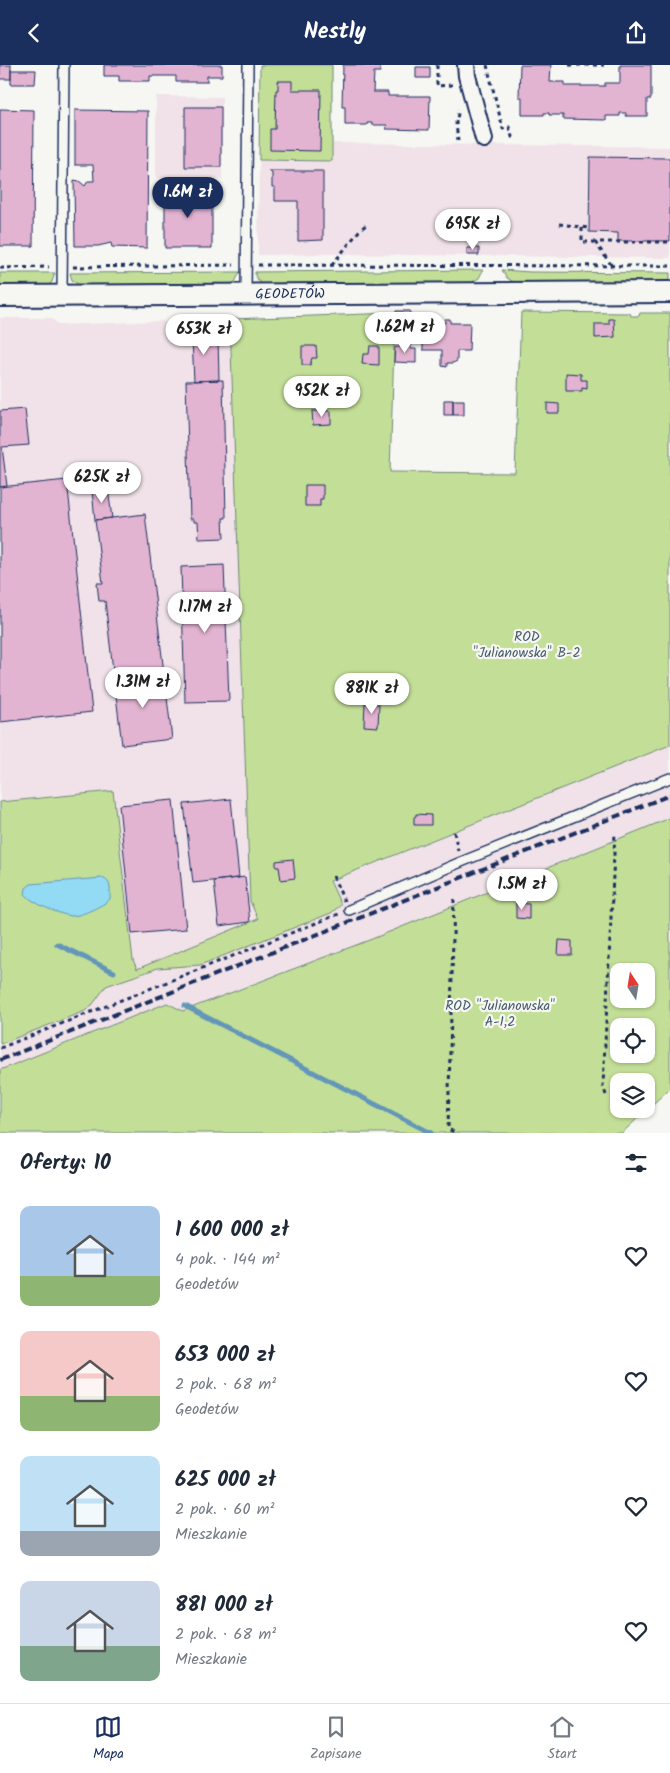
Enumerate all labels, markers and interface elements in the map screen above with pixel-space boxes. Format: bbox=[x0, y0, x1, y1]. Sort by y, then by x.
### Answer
text: Nestly bbox=[304, 15, 366, 50]
icon: back bbox=[20, 19, 48, 47]
icon: share bbox=[622, 19, 650, 47]
pin: 1.6M zł bbox=[142, 177, 234, 219]
text: 1.6M zł bbox=[163, 180, 213, 205]
pin: 695K zł bbox=[427, 209, 519, 251]
text: 695K zł bbox=[446, 212, 500, 237]
street label: GEODETÓW bbox=[255, 283, 325, 305]
pin: 1.62M zł bbox=[353, 311, 457, 354]
pin: 653K zł bbox=[158, 313, 250, 356]
text: 1.62M zł bbox=[376, 315, 434, 340]
text: 653K zł bbox=[176, 317, 232, 342]
pin: 952K zł bbox=[276, 375, 368, 418]
text: 952K zł bbox=[294, 379, 350, 404]
pin: 625K zł bbox=[56, 461, 148, 504]
text: 625K zł bbox=[74, 465, 130, 490]
pin: 1.17M zł bbox=[153, 591, 257, 634]
text: 1.17M zł bbox=[178, 595, 232, 620]
park label: ROD "Julianowska" B-2 bbox=[473, 626, 581, 664]
pin: 1.31M zł bbox=[91, 667, 195, 709]
text: 1.31M zł bbox=[116, 670, 170, 695]
pin: 881K zł bbox=[326, 673, 418, 715]
text: 881K zł bbox=[345, 676, 399, 701]
pin: 1.5M zł bbox=[476, 869, 568, 911]
text: 1.5M zł bbox=[498, 872, 546, 897]
north arrow bbox=[610, 963, 655, 1007]
map controls bbox=[610, 963, 655, 1118]
park label: ROD "Julianowska" A-1,2 bbox=[445, 995, 555, 1033]
button: locate bbox=[610, 1018, 655, 1063]
button: layers bbox=[610, 1073, 655, 1118]
text: Oferty: 10 bbox=[20, 1147, 111, 1180]
icon: filters bbox=[622, 1149, 650, 1177]
text: 1 600 000 zł bbox=[175, 1214, 289, 1247]
icon: home bbox=[60, 1226, 120, 1286]
icon: heart bbox=[622, 1242, 650, 1270]
text: 4 pok. · 144 m² bbox=[175, 1247, 280, 1272]
text: Geodetów bbox=[175, 1272, 239, 1297]
text: 653 000 zł bbox=[175, 1339, 275, 1372]
icon: home bbox=[60, 1351, 120, 1411]
icon: heart bbox=[622, 1367, 650, 1395]
text: 2 pok. · 68 m² bbox=[175, 1372, 276, 1397]
text: Geodetów bbox=[175, 1397, 239, 1422]
text: 625 000 zł bbox=[175, 1464, 276, 1497]
icon: home bbox=[60, 1476, 120, 1536]
icon: heart bbox=[622, 1492, 650, 1520]
text: 2 pok. · 60 m² bbox=[175, 1497, 275, 1522]
text: Mieszkanie bbox=[175, 1522, 247, 1547]
text: 881 000 zł bbox=[175, 1589, 273, 1622]
icon: home bbox=[60, 1601, 120, 1661]
icon: heart bbox=[622, 1617, 650, 1645]
text: 2 pok. · 68 m² bbox=[175, 1622, 276, 1647]
text: Mieszkanie bbox=[175, 1647, 247, 1672]
tab: Mapa bbox=[93, 1713, 124, 1765]
tab: Zapisane bbox=[310, 1713, 361, 1765]
tab: Start bbox=[547, 1713, 577, 1765]

